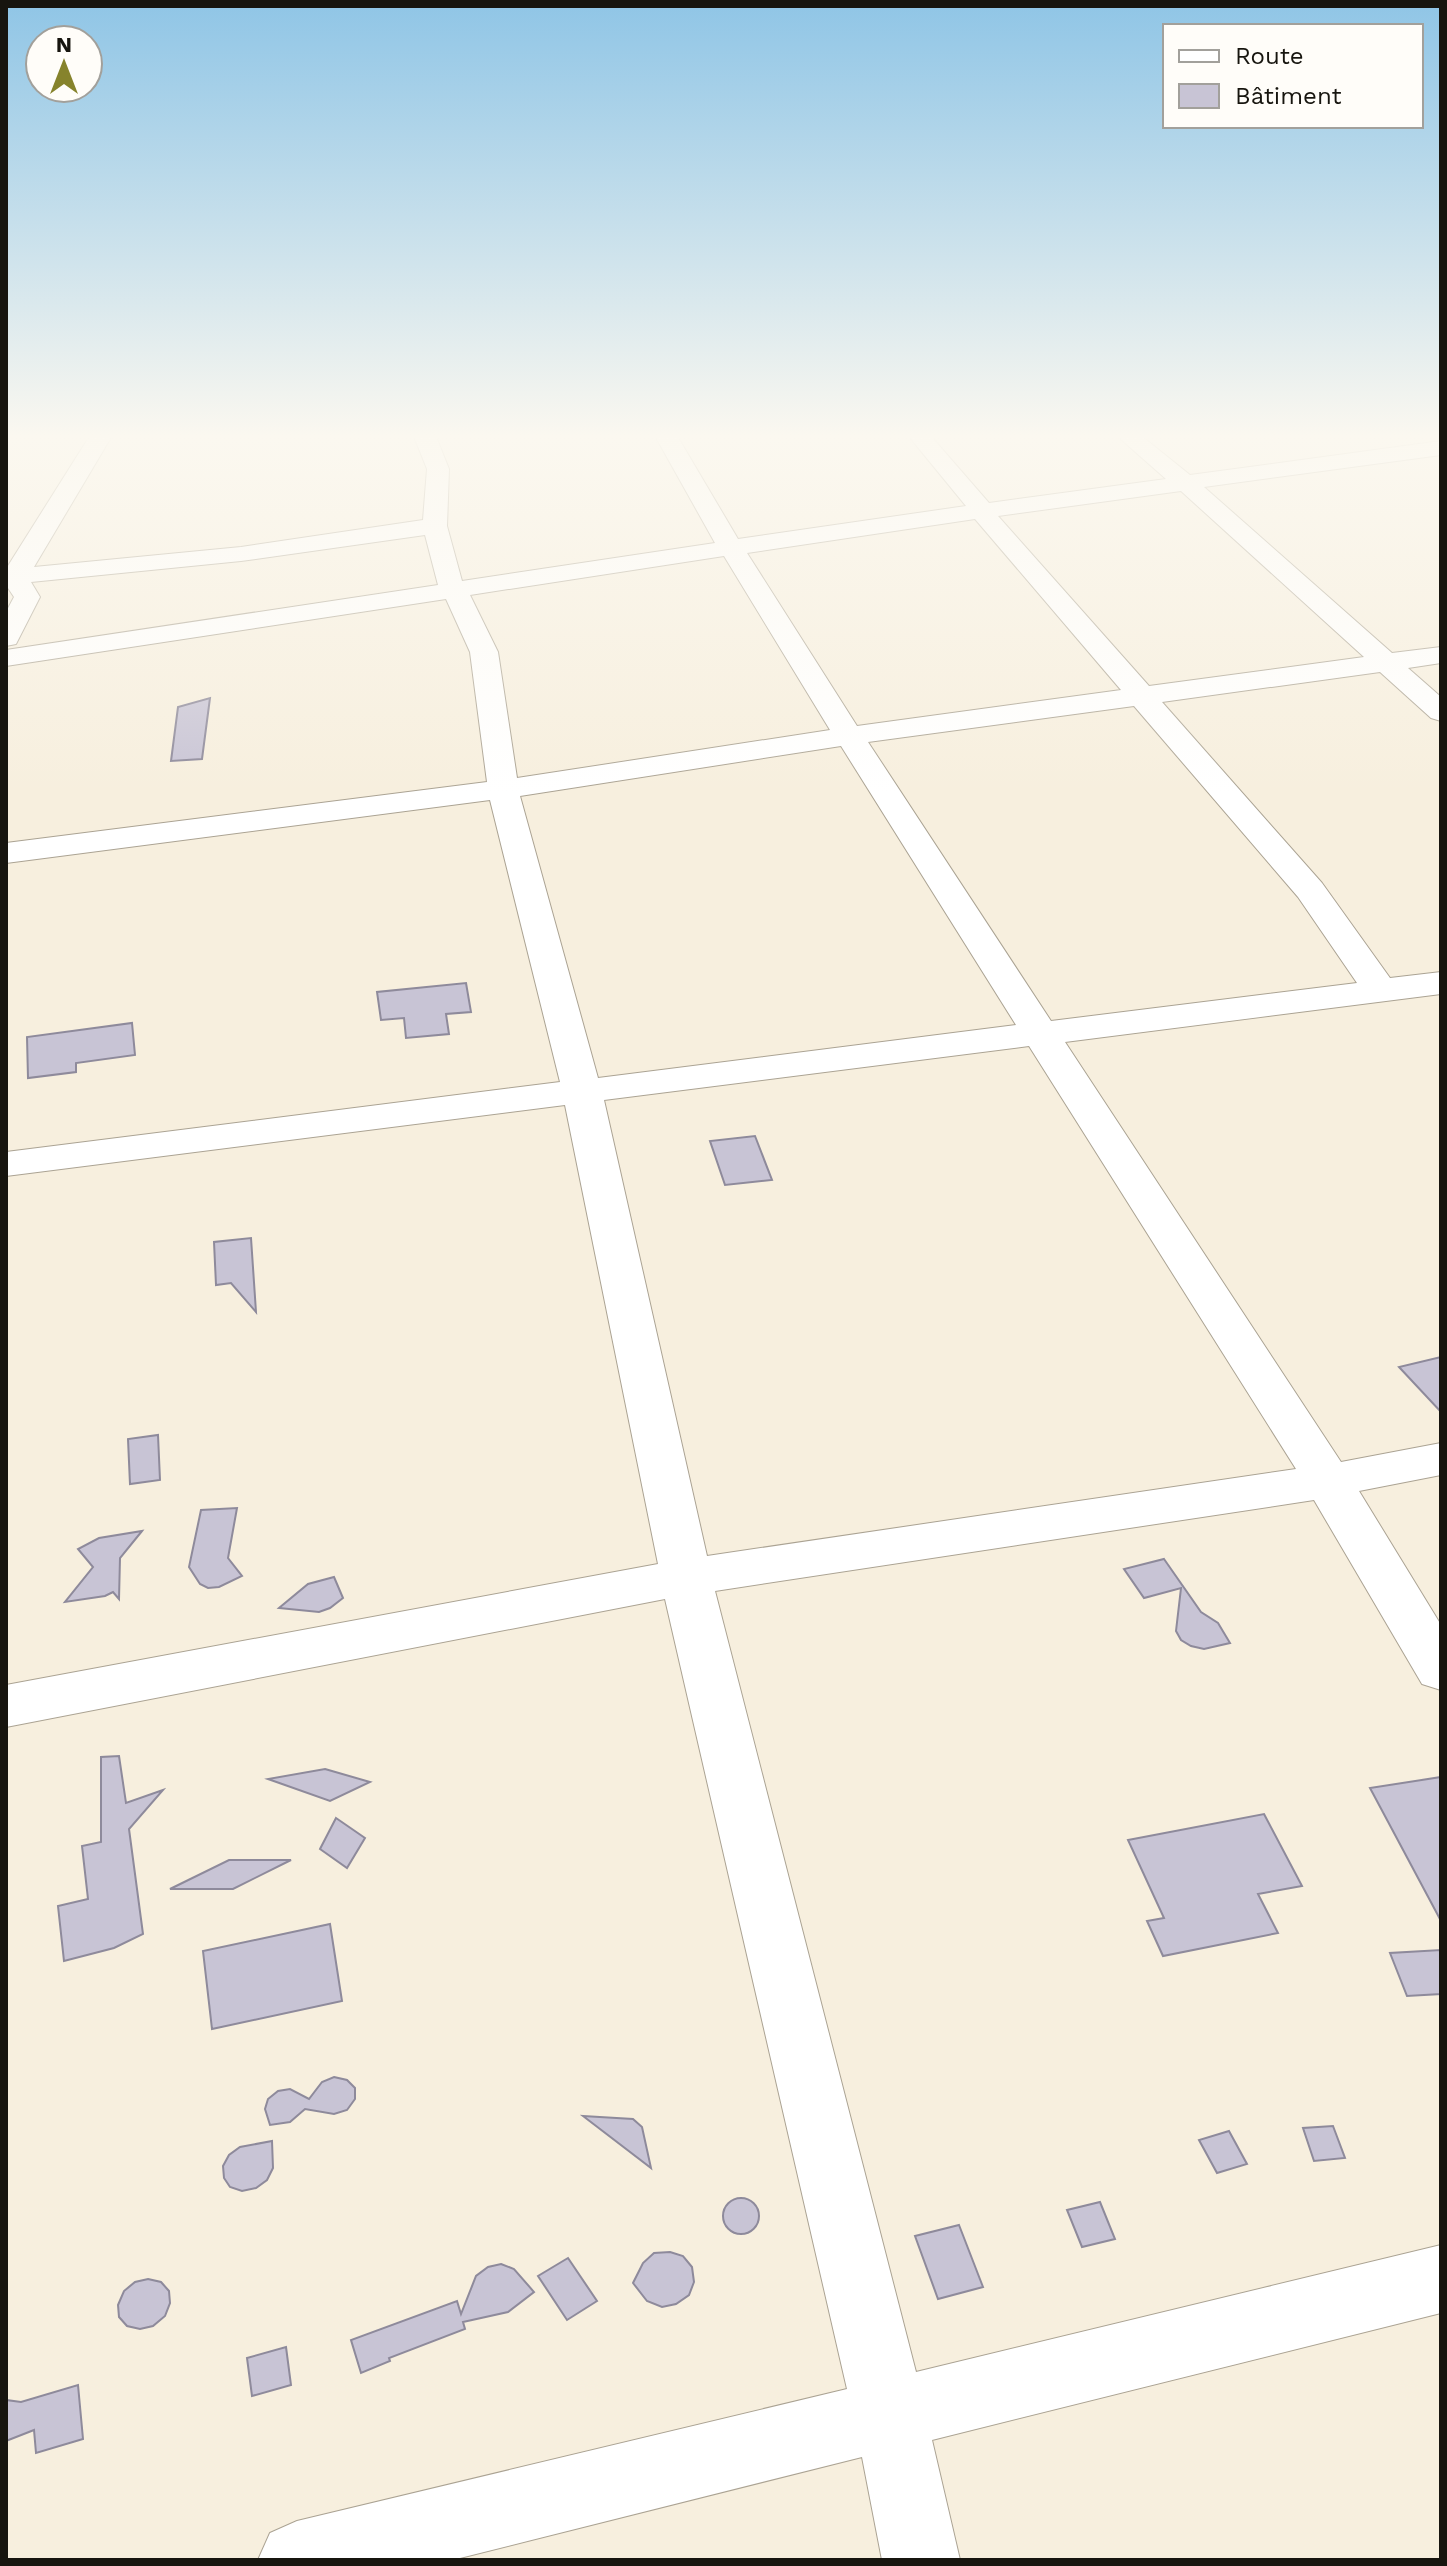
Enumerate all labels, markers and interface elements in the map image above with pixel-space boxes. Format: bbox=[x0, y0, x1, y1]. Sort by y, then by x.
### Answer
north arrow bbox=[24, 24, 104, 104]
legend bbox=[1163, 24, 1423, 128]
text: N bbox=[56, 32, 72, 57]
text: Route bbox=[1235, 42, 1304, 70]
text: Bâtiment bbox=[1235, 82, 1342, 110]

